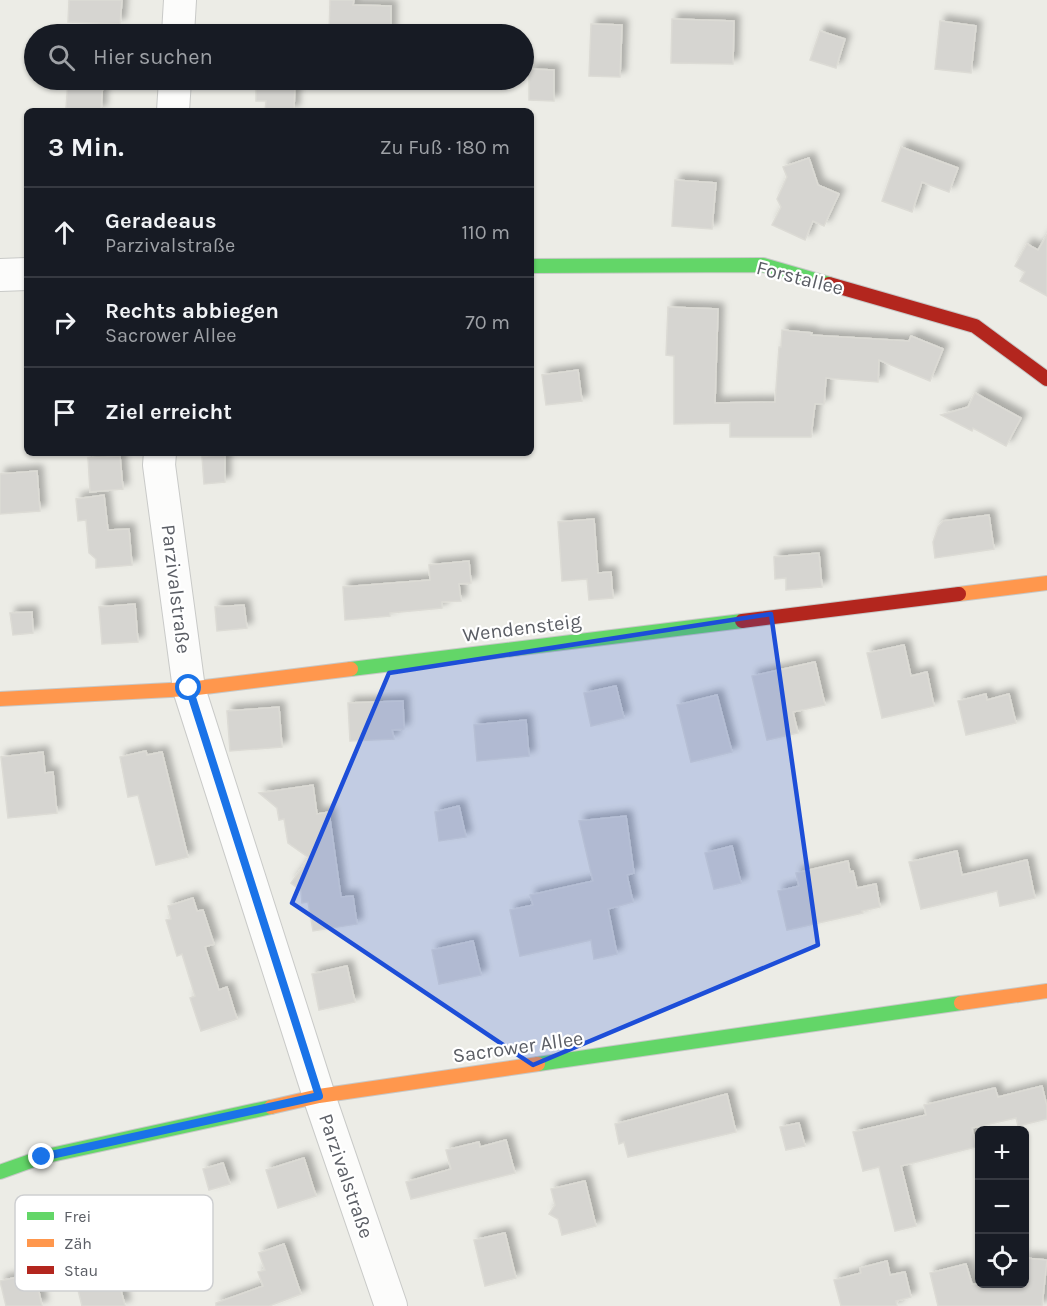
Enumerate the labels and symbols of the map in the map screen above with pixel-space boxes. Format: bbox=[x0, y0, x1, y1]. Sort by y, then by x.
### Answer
street label: Forstallee bbox=[754, 256, 846, 300]
street label: Parzivalstraße bbox=[157, 523, 195, 655]
street label: Wendensteig bbox=[461, 609, 583, 647]
route start bbox=[175, 674, 201, 700]
street label: Sacrower Allee bbox=[451, 1026, 585, 1068]
street label: Parzivalstraße bbox=[314, 1111, 378, 1241]
route end bbox=[28, 1143, 54, 1169]
legend bbox=[15, 1195, 213, 1291]
text: Frei bbox=[64, 1207, 91, 1226]
text: Zäh bbox=[64, 1234, 92, 1253]
text: Stau bbox=[64, 1261, 98, 1280]

